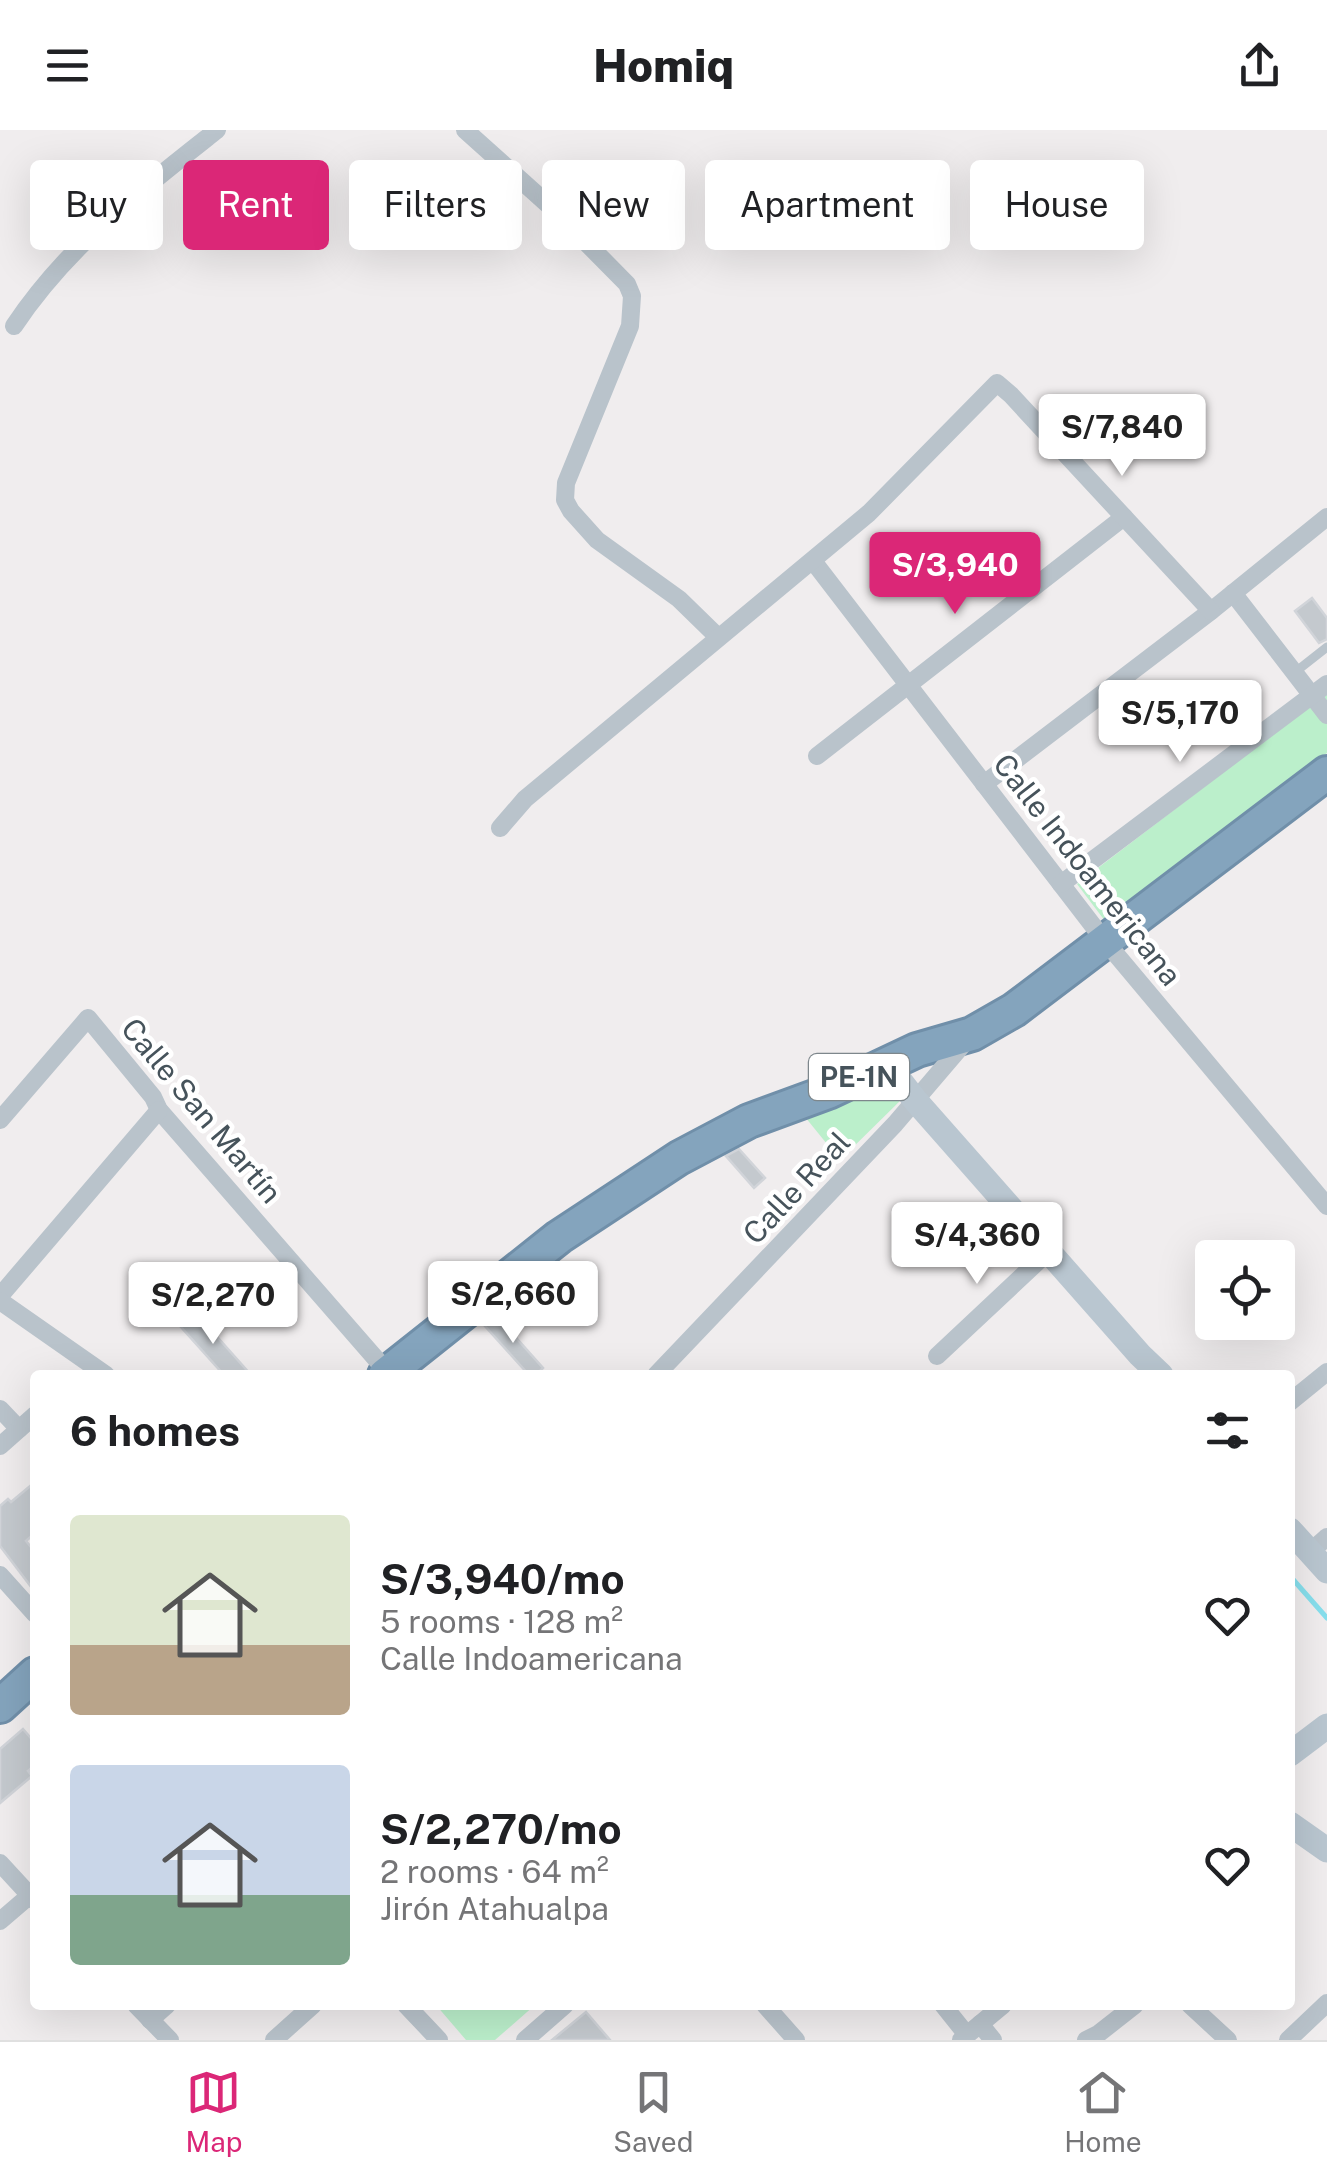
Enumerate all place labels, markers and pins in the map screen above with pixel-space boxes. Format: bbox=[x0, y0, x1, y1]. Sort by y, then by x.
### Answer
pin: S/7,840 bbox=[1030, 394, 1214, 479]
pin: S/3,940 bbox=[863, 532, 1047, 617]
pin: S/5,170 bbox=[1088, 680, 1272, 765]
pin: S/4,360 bbox=[885, 1202, 1069, 1287]
pin: S/2,660 bbox=[421, 1261, 605, 1346]
pin: S/2,270 bbox=[121, 1262, 305, 1347]

